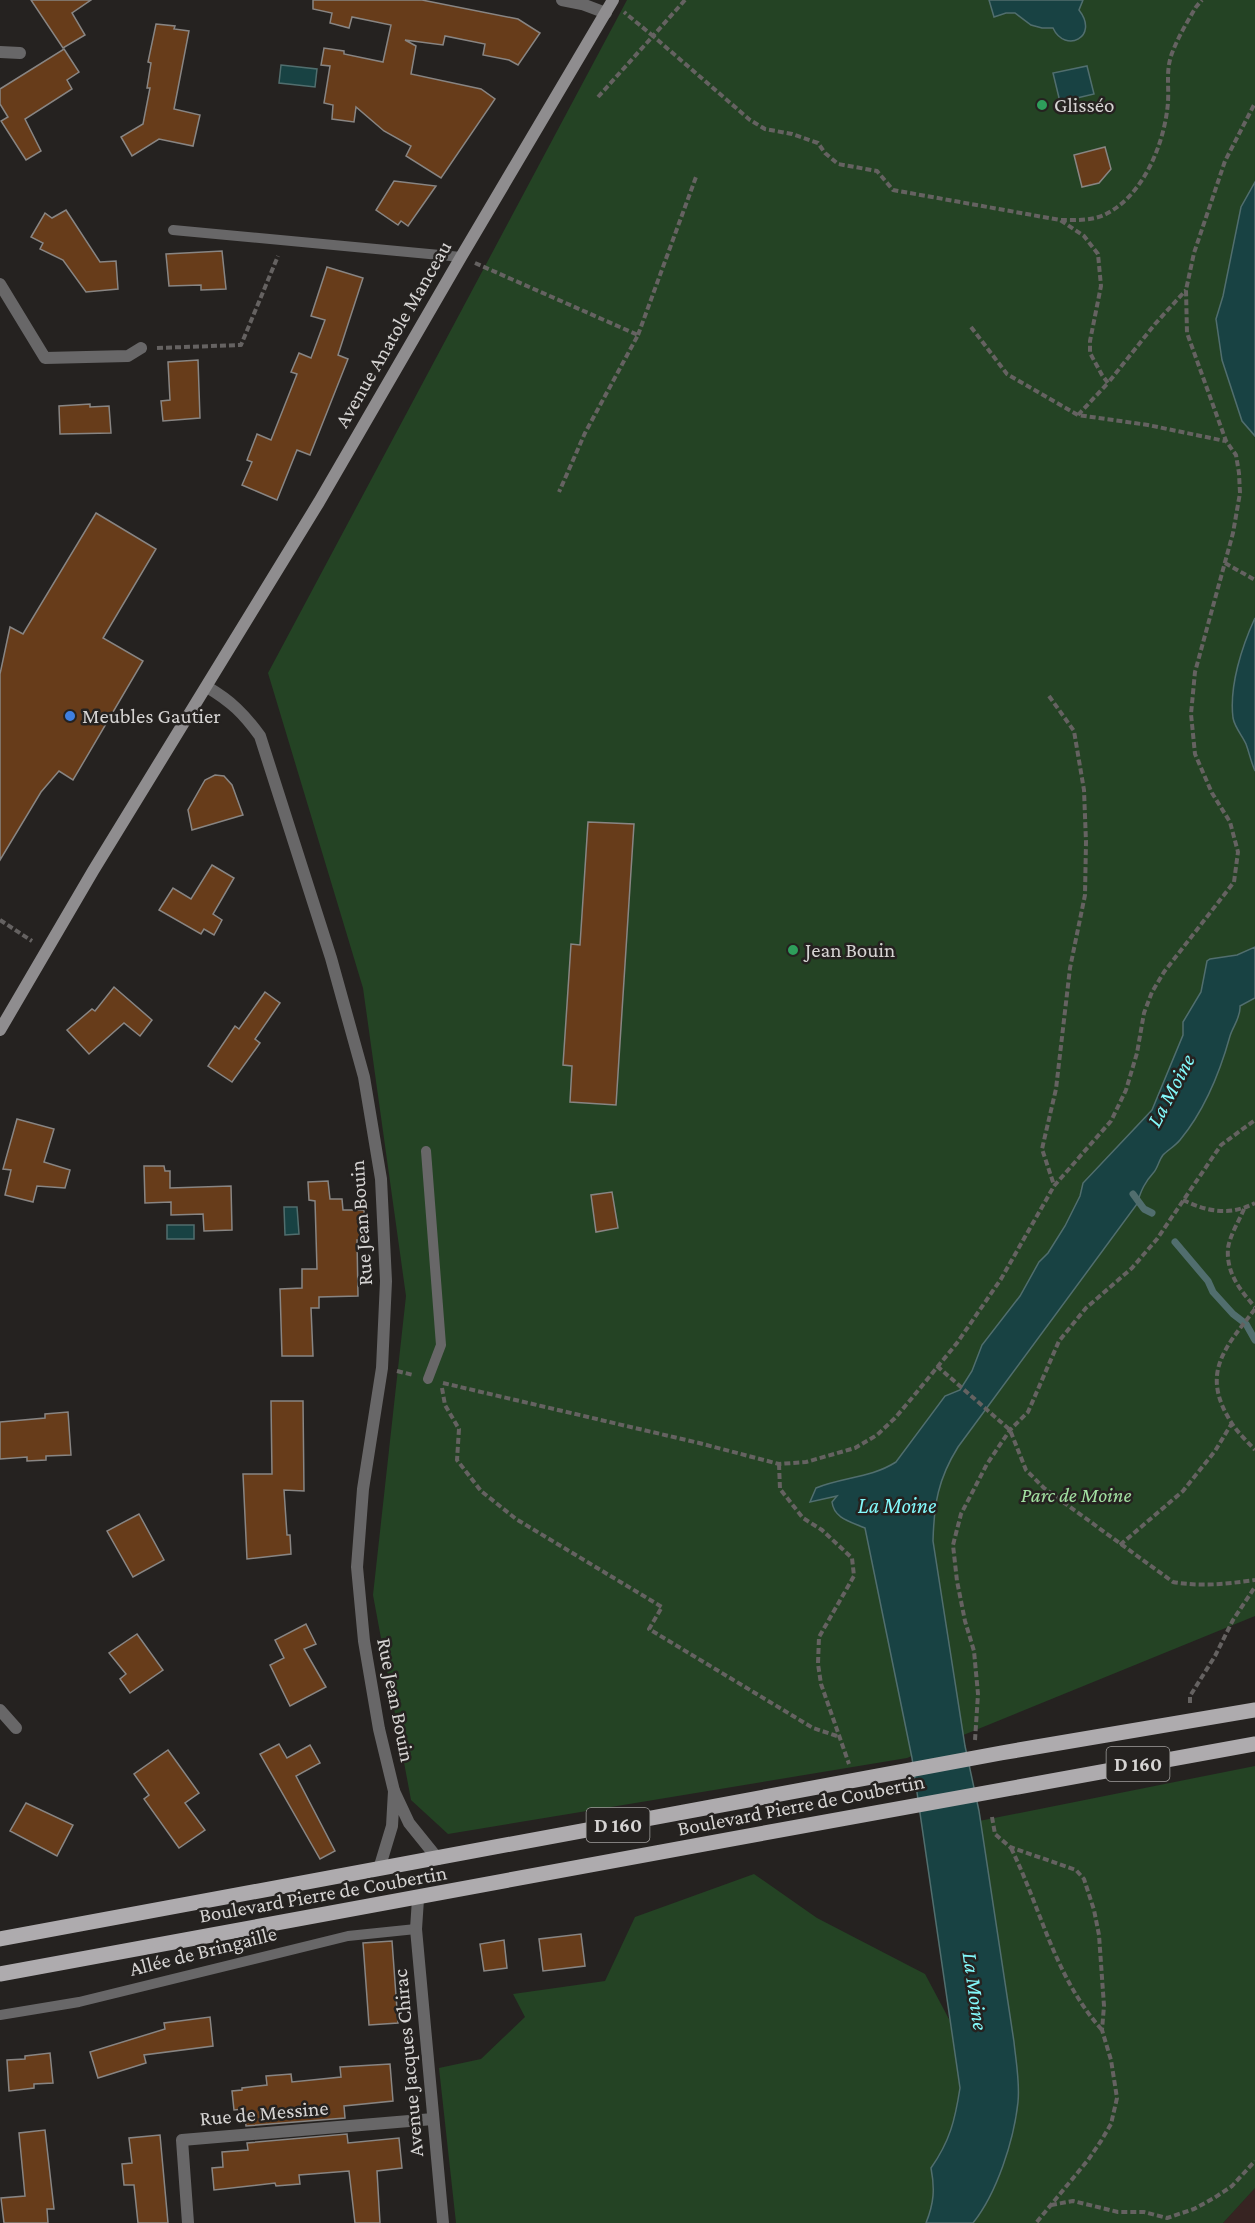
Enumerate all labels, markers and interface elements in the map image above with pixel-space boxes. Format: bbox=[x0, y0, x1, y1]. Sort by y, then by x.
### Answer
place label: Glisséo bbox=[1054, 93, 1114, 117]
marker: Glisséo bbox=[1035, 98, 1049, 112]
street label: Avenue Anatole Manceau bbox=[330, 236, 456, 432]
place label: Meubles Gautier bbox=[82, 704, 221, 728]
marker: Meubles Gautier bbox=[63, 709, 77, 723]
place label: Jean Bouin bbox=[803, 938, 895, 962]
marker: Jean Bouin bbox=[786, 943, 800, 957]
water label: La Moine bbox=[1141, 1049, 1200, 1131]
street label: Rue Jean Bouin bbox=[345, 1159, 377, 1287]
park label: Parc de Moine bbox=[1021, 1483, 1131, 1507]
water label: La Moine bbox=[858, 1493, 937, 1518]
street label: Rue Jean Bouin bbox=[372, 1636, 420, 1764]
road number: D 160 bbox=[1106, 1747, 1170, 1781]
street label: Boulevard Pierre de Coubertin bbox=[675, 1769, 927, 1841]
road number: D 160 bbox=[586, 1808, 650, 1842]
street label: Boulevard Pierre de Coubertin bbox=[197, 1860, 449, 1928]
street label: Allée de Bringaille bbox=[127, 1921, 279, 1981]
water label: La Moine bbox=[958, 1950, 993, 2032]
street label: Avenue Jacques Chirac bbox=[388, 1968, 428, 2158]
street label: Rue de Messine bbox=[199, 2095, 329, 2131]

